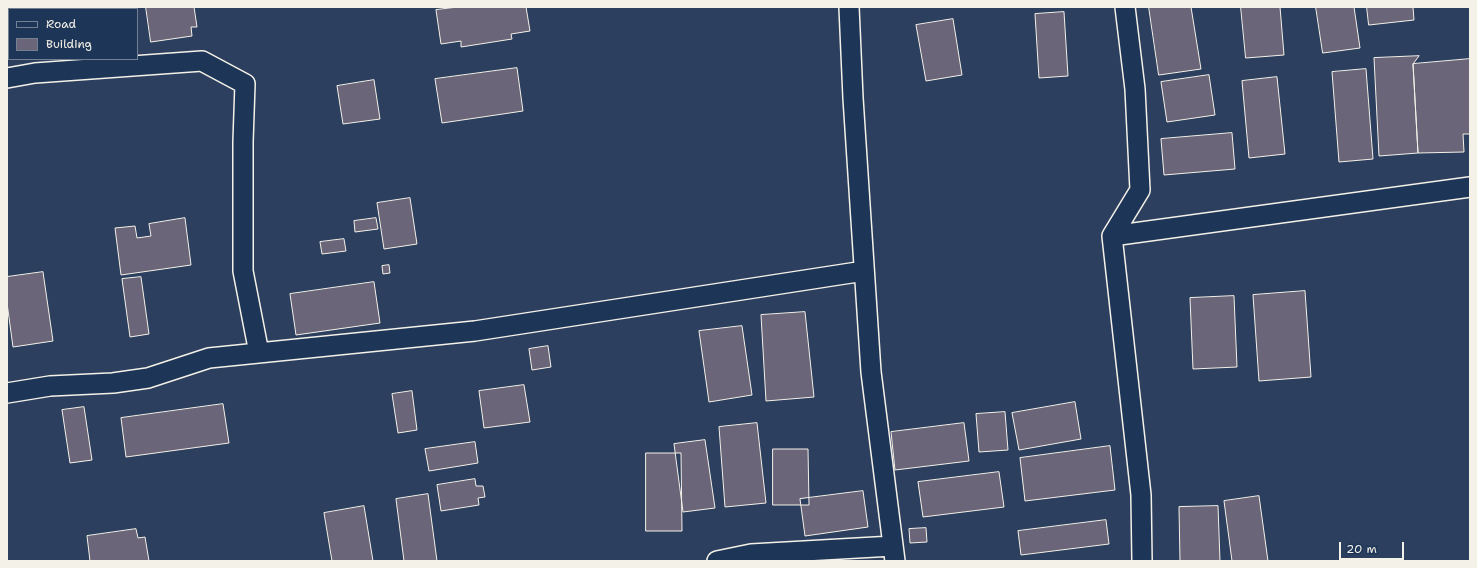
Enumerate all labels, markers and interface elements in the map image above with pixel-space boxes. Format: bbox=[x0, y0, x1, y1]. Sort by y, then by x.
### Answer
legend bbox=[8, 8, 138, 60]
text: Road bbox=[46, 16, 76, 32]
text: Building bbox=[46, 36, 92, 52]
scale bar bbox=[1341, 534, 1406, 560]
text: 20 m bbox=[1346, 541, 1377, 557]

